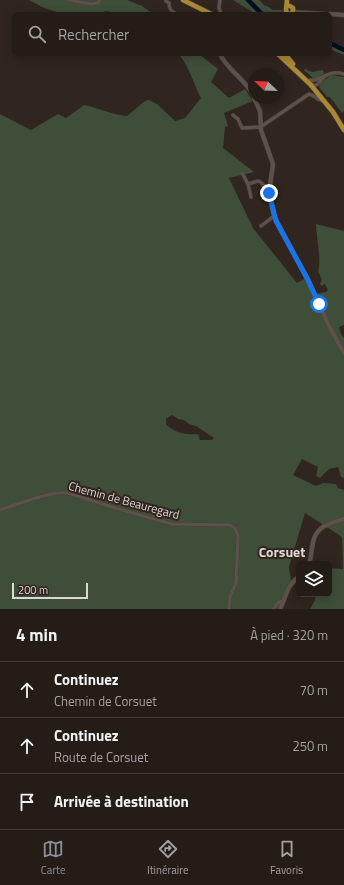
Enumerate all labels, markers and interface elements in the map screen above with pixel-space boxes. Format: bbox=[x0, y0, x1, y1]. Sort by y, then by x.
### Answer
search box bbox=[12, 12, 332, 56]
icon: search bbox=[26, 23, 48, 45]
text: Rechercher bbox=[58, 23, 129, 46]
north arrow bbox=[248, 68, 284, 104]
route end bbox=[260, 184, 278, 202]
route start bbox=[310, 295, 328, 313]
street label: Chemin de Beauregard bbox=[66, 476, 182, 524]
district label: Corsuet bbox=[259, 541, 305, 562]
map controls bbox=[296, 561, 332, 597]
button: layers bbox=[296, 561, 332, 597]
scale bar bbox=[12, 581, 88, 600]
text: 200 m bbox=[18, 582, 48, 598]
text: 4 min bbox=[16, 622, 57, 648]
text: À pied · 320 m bbox=[250, 625, 328, 645]
text: Continuez bbox=[54, 668, 119, 691]
icon: ahead bbox=[16, 679, 38, 701]
text: 70 m bbox=[300, 680, 328, 700]
text: Chemin de Corsuet bbox=[54, 691, 157, 711]
text: Continuez bbox=[54, 724, 119, 747]
icon: ahead bbox=[16, 735, 38, 757]
text: 250 m bbox=[292, 736, 328, 756]
text: Route de Corsuet bbox=[54, 747, 148, 767]
text: Arrivée à destination bbox=[54, 790, 189, 813]
icon: arrive bbox=[16, 791, 38, 813]
tab: Carte bbox=[41, 838, 65, 878]
tab: Itinéraire bbox=[147, 838, 188, 878]
tab: Favoris bbox=[270, 838, 303, 878]

